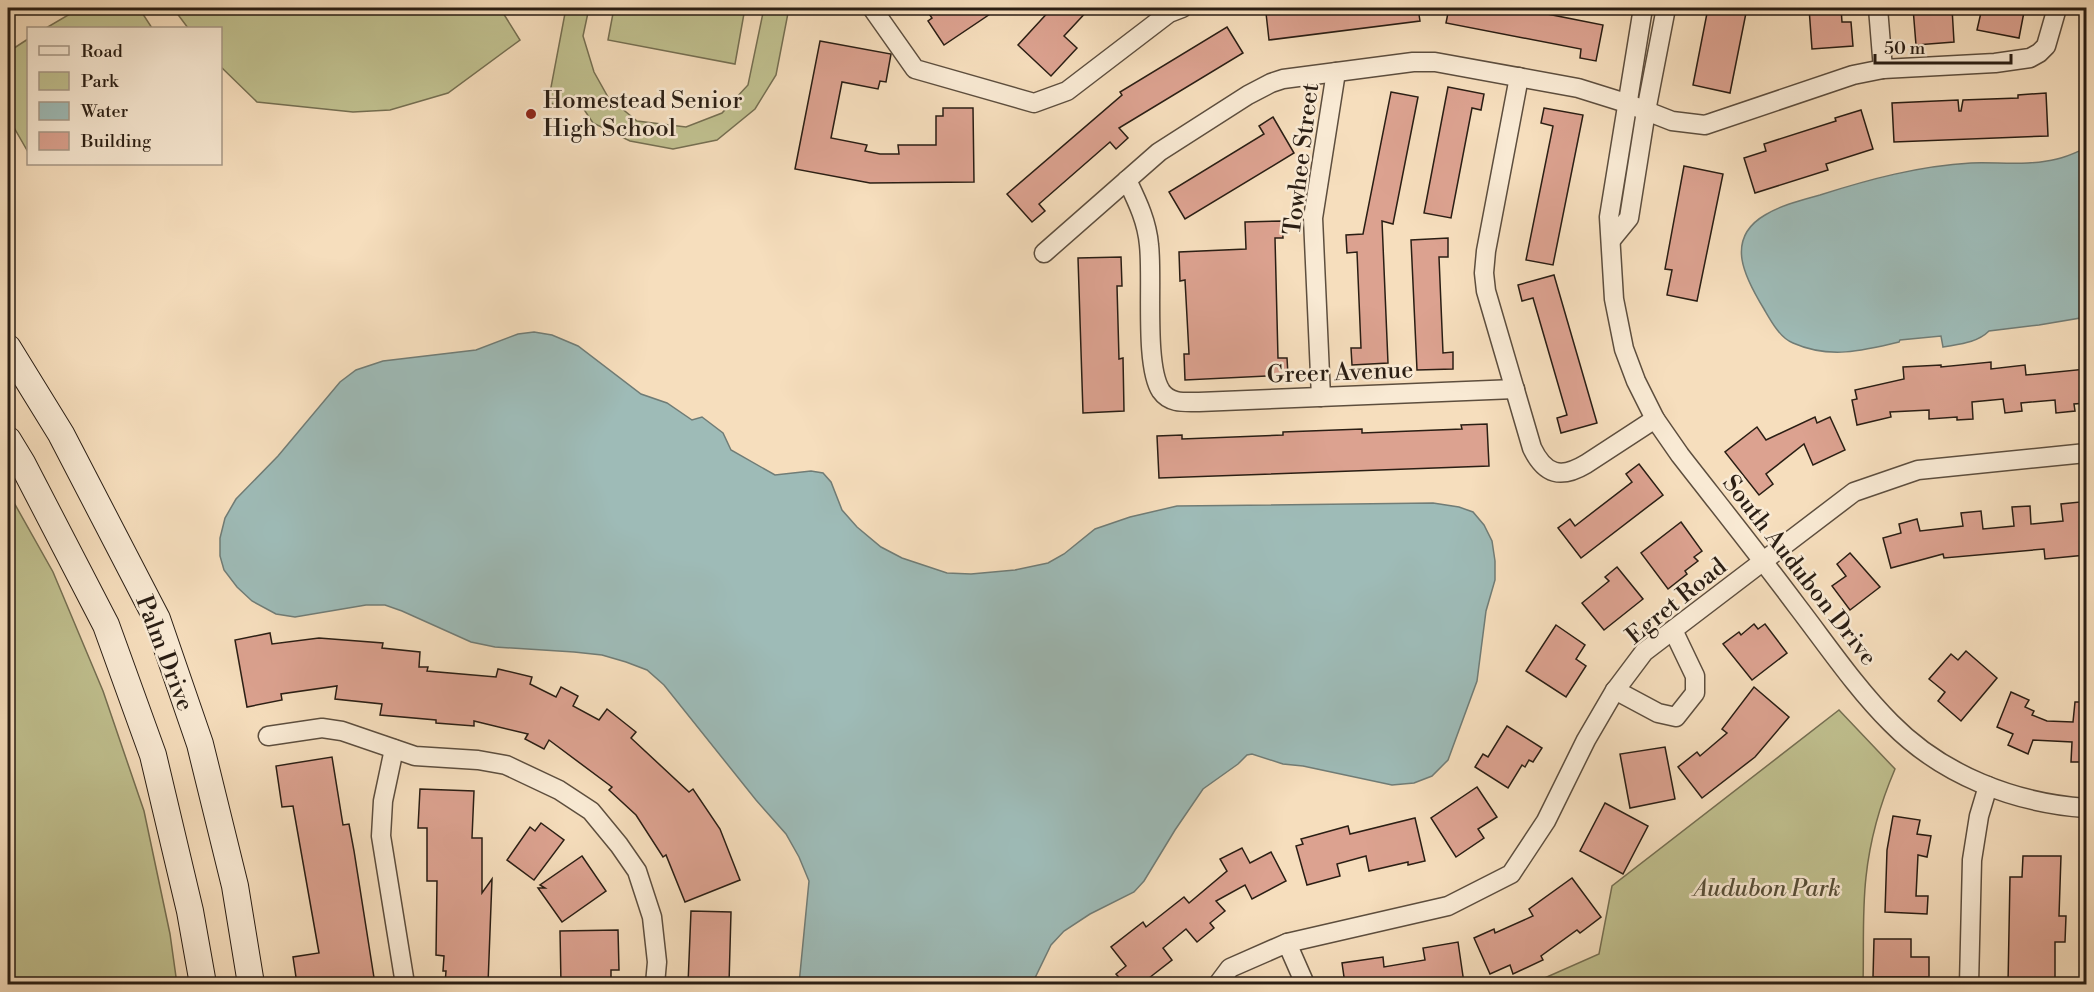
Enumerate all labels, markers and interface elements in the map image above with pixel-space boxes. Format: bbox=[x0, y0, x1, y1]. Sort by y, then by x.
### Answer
legend bbox=[27, 27, 222, 165]
scale bar bbox=[1875, 27, 2012, 65]
text: 50 m bbox=[1884, 37, 1926, 60]
text: Road bbox=[81, 40, 124, 63]
text: Park bbox=[81, 70, 120, 93]
street label: Towhee Street bbox=[1278, 81, 1326, 237]
place label: Homestead Senior High School bbox=[543, 86, 743, 144]
text: Water bbox=[80, 100, 129, 123]
marker: Homestead Senior High School bbox=[524, 107, 538, 121]
text: Building bbox=[80, 130, 152, 153]
street label: Greer Avenue bbox=[1266, 355, 1414, 391]
street label: South Audubon Drive bbox=[1715, 469, 1883, 672]
street label: Egret Road bbox=[1620, 552, 1733, 652]
street label: Palm Drive bbox=[128, 591, 200, 715]
park label: Audubon Park bbox=[1691, 874, 1840, 904]

